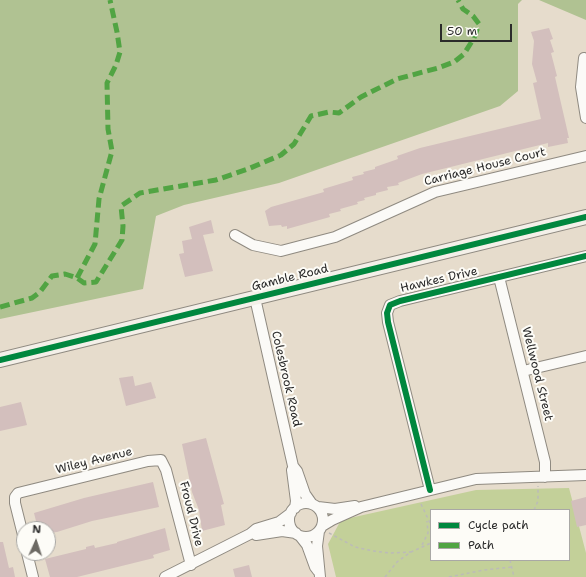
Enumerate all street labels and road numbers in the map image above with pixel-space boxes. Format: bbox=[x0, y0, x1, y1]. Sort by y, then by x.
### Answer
street label: Carriage House Court bbox=[423, 145, 547, 189]
street label: Gamble Road bbox=[250, 262, 330, 294]
street label: Hawkes Drive bbox=[399, 264, 479, 296]
street label: Wellwood Street bbox=[518, 325, 556, 423]
street label: Colesbrook Road bbox=[268, 330, 304, 428]
street label: Wiley Avenue bbox=[54, 445, 134, 477]
street label: Froud Drive bbox=[176, 480, 206, 548]

